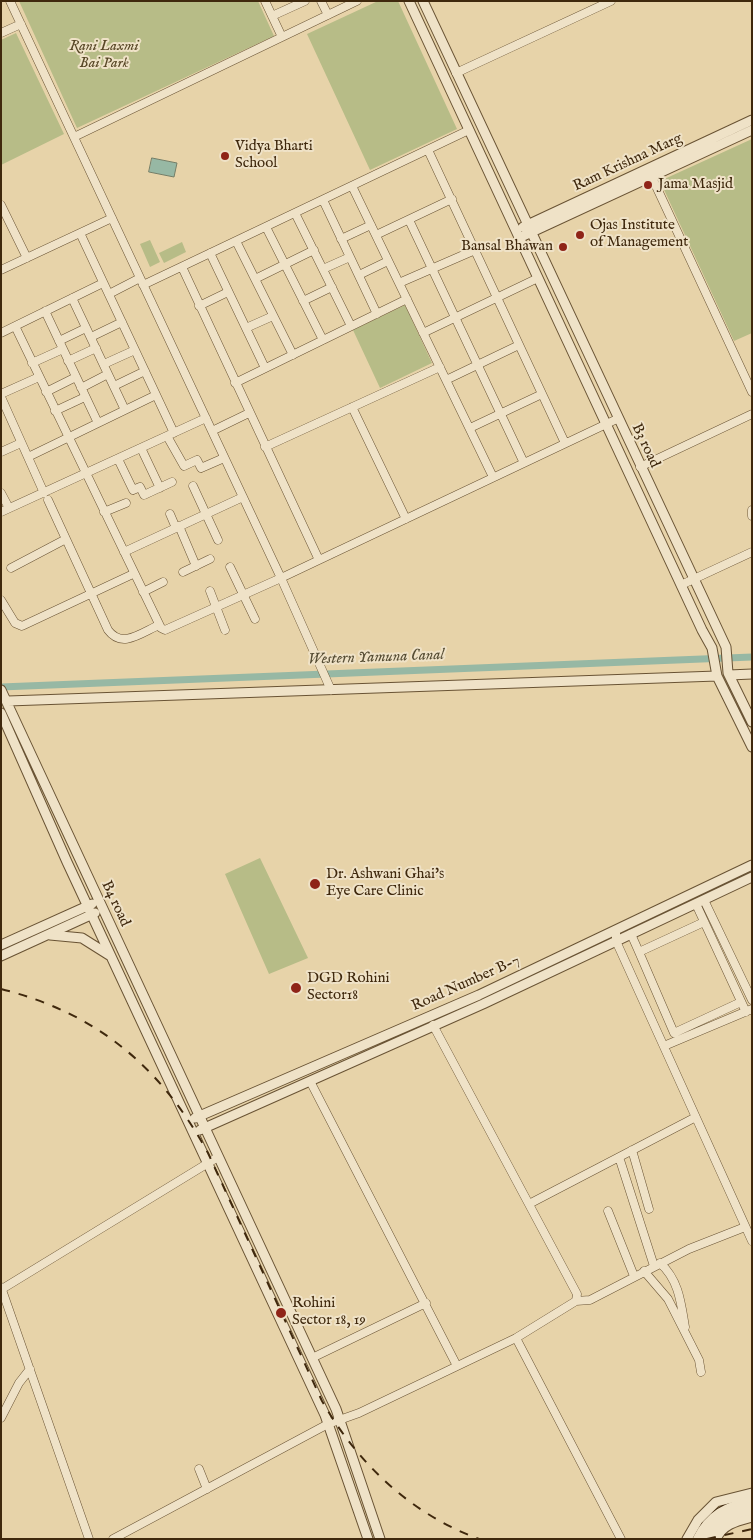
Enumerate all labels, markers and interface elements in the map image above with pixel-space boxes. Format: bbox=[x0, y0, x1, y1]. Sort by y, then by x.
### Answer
park label: Rani Laxmi Bai Park bbox=[69, 38, 139, 73]
street label: Ram Krishna Marg bbox=[571, 130, 685, 196]
place label: Vidya Bharti School bbox=[235, 138, 313, 173]
marker: Vidya Bharti School bbox=[219, 150, 231, 162]
place label: Jama Masjid bbox=[658, 176, 733, 194]
marker: Jama Masjid bbox=[642, 179, 654, 191]
place label: Ojas Institute of Management bbox=[590, 217, 688, 252]
marker: Ojas Institute of Management bbox=[574, 229, 586, 241]
place label: Bansal Bhawan bbox=[461, 238, 553, 256]
marker: Bansal Bhawan bbox=[557, 241, 569, 253]
street label: B3 road bbox=[627, 421, 663, 471]
water label: Western Yamuna Canal bbox=[307, 646, 445, 670]
place label: Dr. Ashwani Ghai's Eye Care Clinic bbox=[326, 866, 444, 901]
marker: Dr. Ashwani Ghai's Eye Care Clinic bbox=[308, 877, 322, 891]
street label: B4 road bbox=[97, 878, 133, 930]
street label: Road Number B-7 bbox=[409, 952, 523, 1016]
place label: DGD Rohini Sector18 bbox=[307, 970, 390, 1005]
marker: DGD Rohini Sector18 bbox=[289, 981, 303, 995]
place label: Rohini Sector 18, 19 bbox=[292, 1295, 366, 1330]
marker: Rohini Sector 18, 19 bbox=[274, 1306, 288, 1320]

